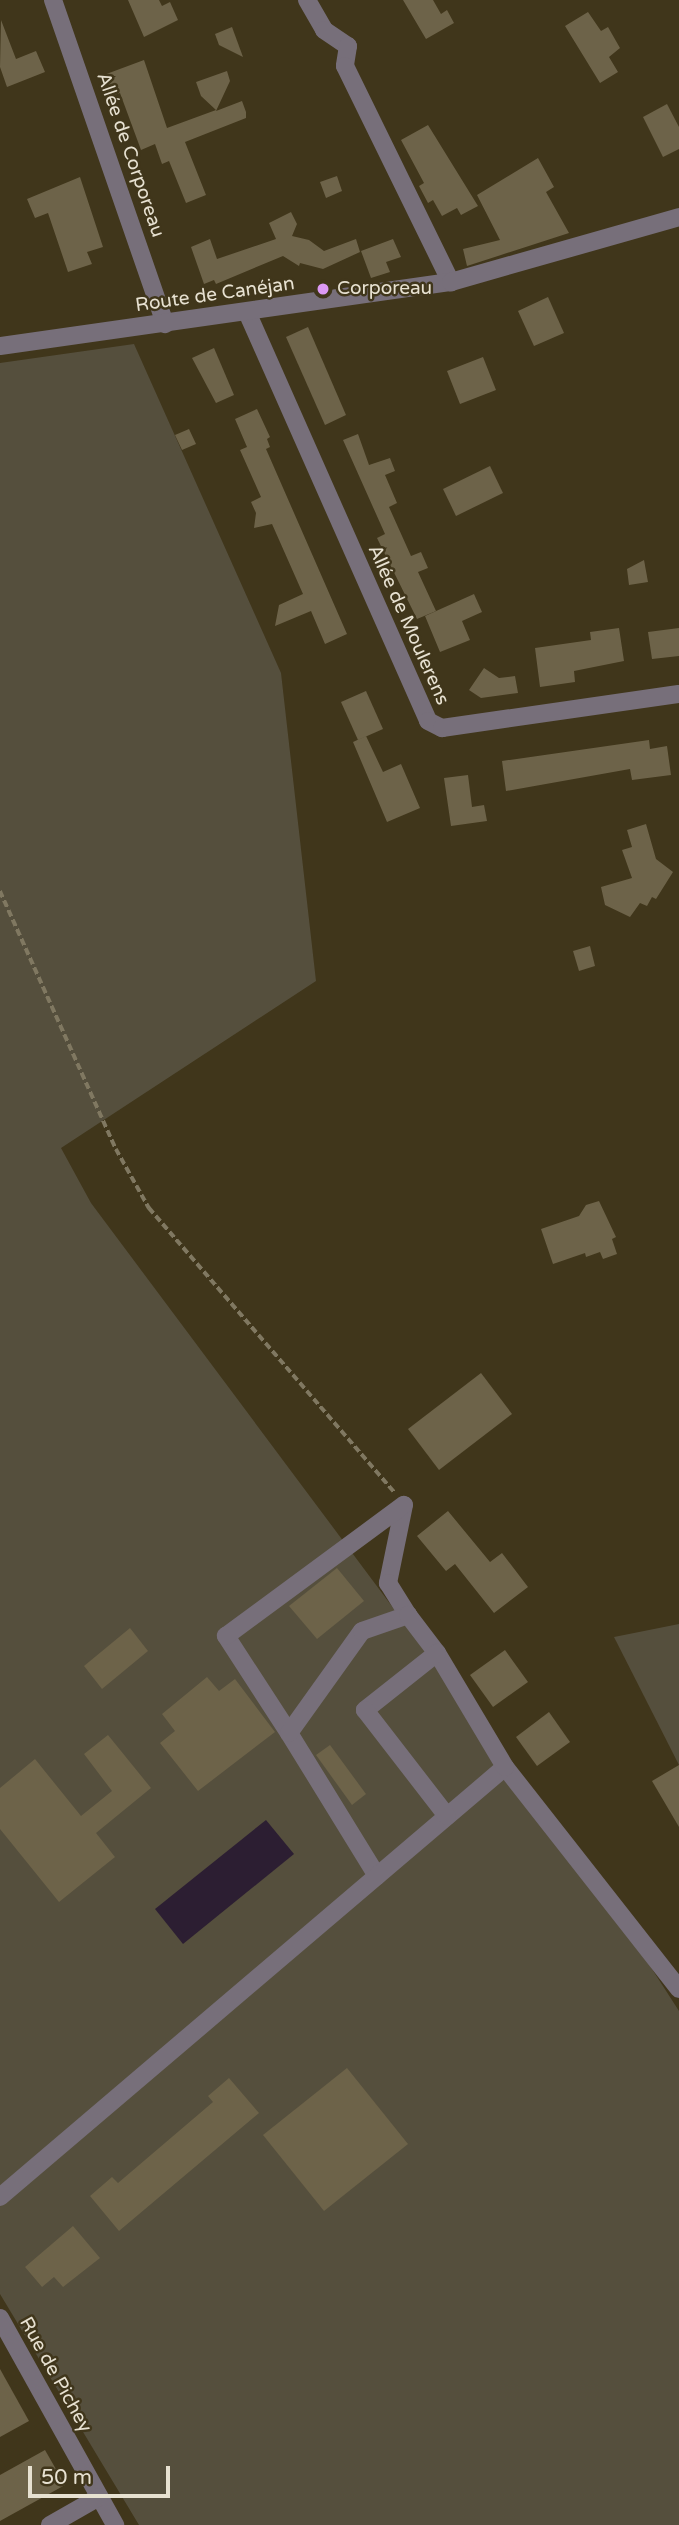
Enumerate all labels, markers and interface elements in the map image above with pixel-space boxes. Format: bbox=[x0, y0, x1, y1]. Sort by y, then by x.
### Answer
street label: Allée de Corporeau bbox=[91, 70, 169, 240]
street label: Route de Canéjan bbox=[134, 273, 296, 317]
place label: Corporeau bbox=[337, 278, 432, 300]
marker: Corporeau bbox=[315, 281, 331, 297]
street label: Allée de Moulerens bbox=[362, 541, 454, 709]
street label: Rue de Pichey bbox=[14, 2313, 96, 2437]
scale bar bbox=[32, 2452, 173, 2496]
text: 50 m bbox=[41, 2465, 92, 2490]

